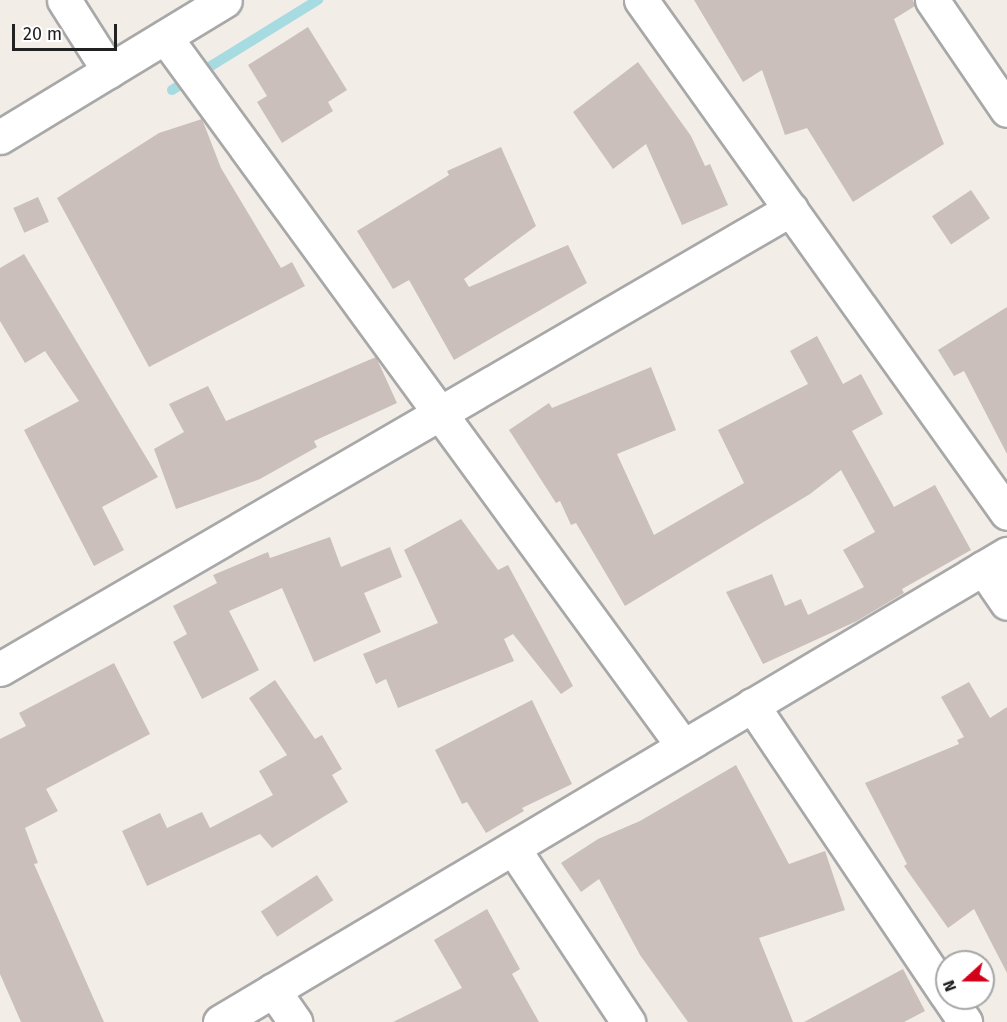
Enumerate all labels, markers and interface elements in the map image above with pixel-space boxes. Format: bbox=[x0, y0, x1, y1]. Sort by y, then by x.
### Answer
scale bar bbox=[15, 12, 120, 50]
text: 20 m bbox=[23, 23, 62, 45]
north arrow bbox=[935, 950, 995, 1010]
text: N bbox=[939, 978, 960, 994]

